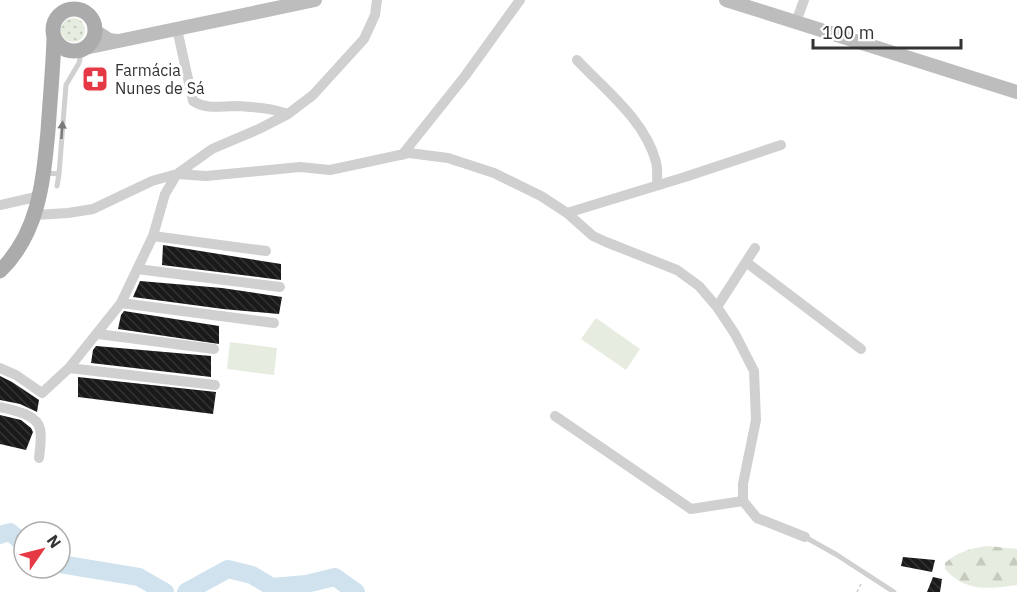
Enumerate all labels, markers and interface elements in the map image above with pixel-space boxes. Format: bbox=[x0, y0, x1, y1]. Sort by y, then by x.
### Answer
scale bar bbox=[813, 12, 962, 50]
text: 100 m bbox=[822, 21, 874, 44]
place label: Farmácia Nunes de Sá bbox=[115, 60, 205, 98]
pharmacy icon: Farmácia Nunes de Sá bbox=[80, 64, 110, 94]
one-way arrow bbox=[57, 121, 67, 140]
north arrow bbox=[12, 520, 72, 580]
text: N bbox=[43, 531, 66, 552]

